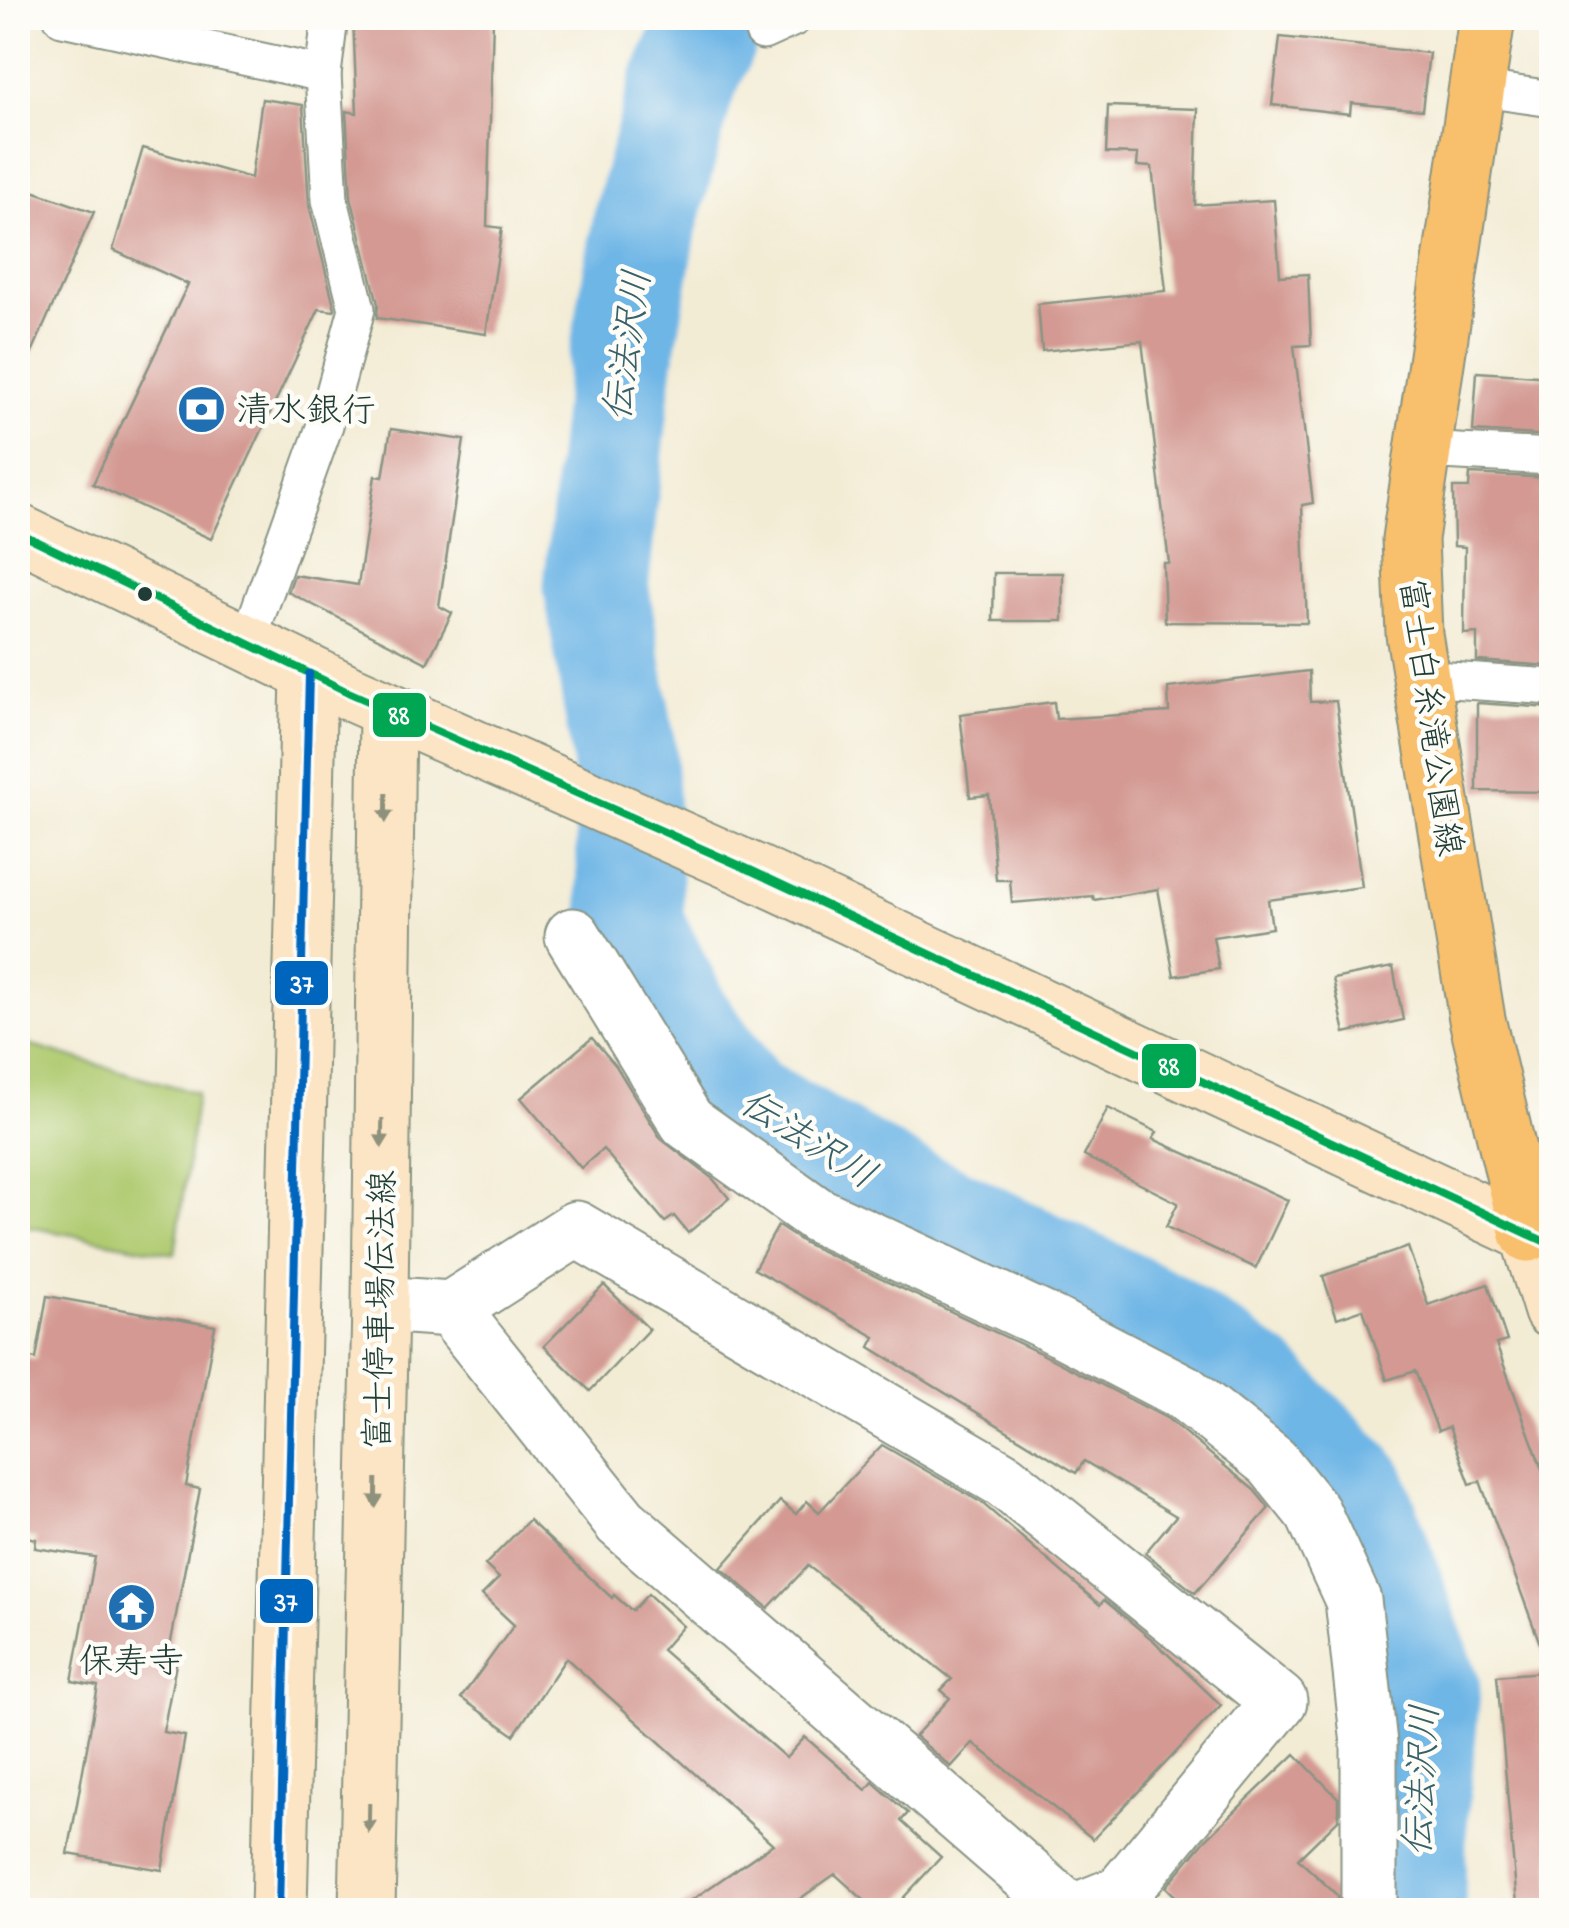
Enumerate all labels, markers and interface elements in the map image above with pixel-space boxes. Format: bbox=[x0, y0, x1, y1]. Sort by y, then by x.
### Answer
water label: 伝法沢川 bbox=[592, 266, 668, 425]
bank icon: 清水銀行 bbox=[175, 383, 227, 435]
place label: 清水銀行 bbox=[236, 387, 376, 438]
street label: 富士白糸滝公園線 bbox=[1384, 575, 1473, 860]
unlabelled marker bbox=[135, 584, 155, 604]
line badge: 88 bbox=[371, 691, 428, 739]
text: 88 bbox=[387, 697, 410, 738]
one-way arrow bbox=[377, 792, 393, 824]
line badge: 37 bbox=[273, 959, 330, 1007]
text: 37 bbox=[289, 966, 314, 1007]
line badge: 88 bbox=[1140, 1042, 1198, 1090]
text: 88 bbox=[1157, 1048, 1180, 1089]
water label: 伝法沢川 bbox=[728, 1077, 886, 1205]
one-way arrow bbox=[374, 1117, 390, 1149]
street label: 富士停車場伝法線 bbox=[355, 1170, 410, 1450]
one-way arrow bbox=[367, 1477, 383, 1509]
line badge: 37 bbox=[258, 1577, 315, 1625]
temple icon: 保寿寺 bbox=[105, 1582, 157, 1634]
text: 37 bbox=[273, 1584, 298, 1625]
place label: 保寿寺 bbox=[78, 1638, 184, 1689]
water label: 伝法沢川 bbox=[1392, 1703, 1456, 1858]
one-way arrow bbox=[360, 1802, 376, 1834]

